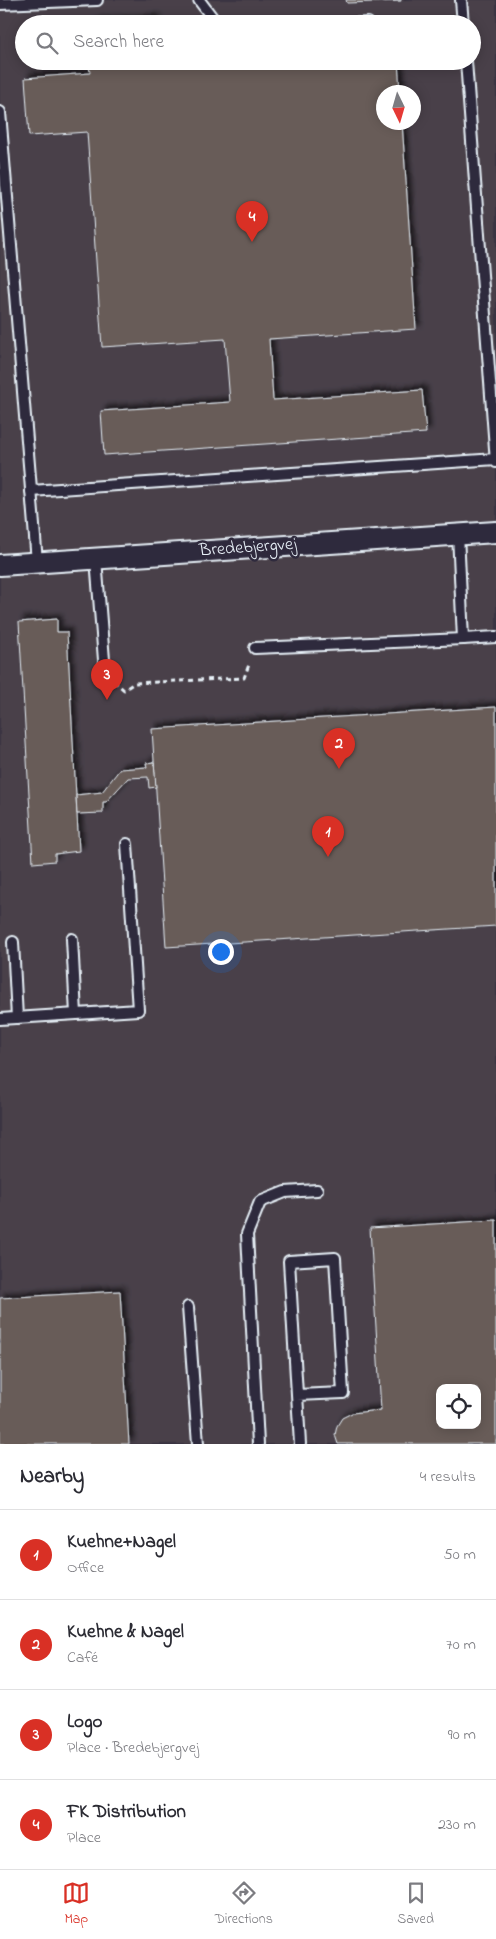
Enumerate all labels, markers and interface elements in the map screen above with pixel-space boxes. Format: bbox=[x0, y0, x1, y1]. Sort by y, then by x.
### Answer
search box bbox=[15, 15, 481, 70]
icon: search bbox=[33, 29, 61, 57]
text: Search here bbox=[73, 29, 164, 56]
north arrow bbox=[376, 85, 421, 130]
pin: 4 bbox=[236, 201, 268, 242]
street label: Bredebjergvej bbox=[197, 532, 298, 565]
pin: 3 bbox=[91, 659, 123, 700]
pin: 2 bbox=[323, 728, 355, 769]
pin: 1 bbox=[312, 816, 344, 857]
your location bbox=[208, 939, 234, 965]
map controls bbox=[436, 1384, 481, 1429]
button: locate bbox=[436, 1384, 481, 1429]
text: Nearby bbox=[20, 1462, 84, 1492]
text: 4 results bbox=[420, 1465, 476, 1489]
text: Kuehne+Nagel bbox=[67, 1529, 176, 1556]
text: 1 bbox=[33, 1543, 39, 1567]
text: 50 m bbox=[444, 1543, 476, 1567]
text: Office bbox=[67, 1556, 104, 1580]
text: Kuehne & Nagel bbox=[67, 1619, 184, 1646]
text: 2 bbox=[32, 1633, 40, 1657]
text: 70 m bbox=[446, 1633, 476, 1657]
text: Café bbox=[67, 1646, 98, 1670]
text: Logo bbox=[67, 1709, 102, 1736]
text: 3 bbox=[33, 1723, 39, 1747]
text: 90 m bbox=[448, 1723, 476, 1747]
text: Place · Bredebjergvej bbox=[67, 1736, 199, 1760]
text: FK Distribution bbox=[67, 1799, 186, 1826]
text: 4 bbox=[33, 1813, 39, 1837]
text: 230 m bbox=[438, 1813, 476, 1837]
text: Place bbox=[67, 1826, 101, 1850]
tab: Map bbox=[62, 1879, 90, 1930]
tab: Directions bbox=[215, 1879, 273, 1930]
tab: Saved bbox=[397, 1879, 434, 1930]

